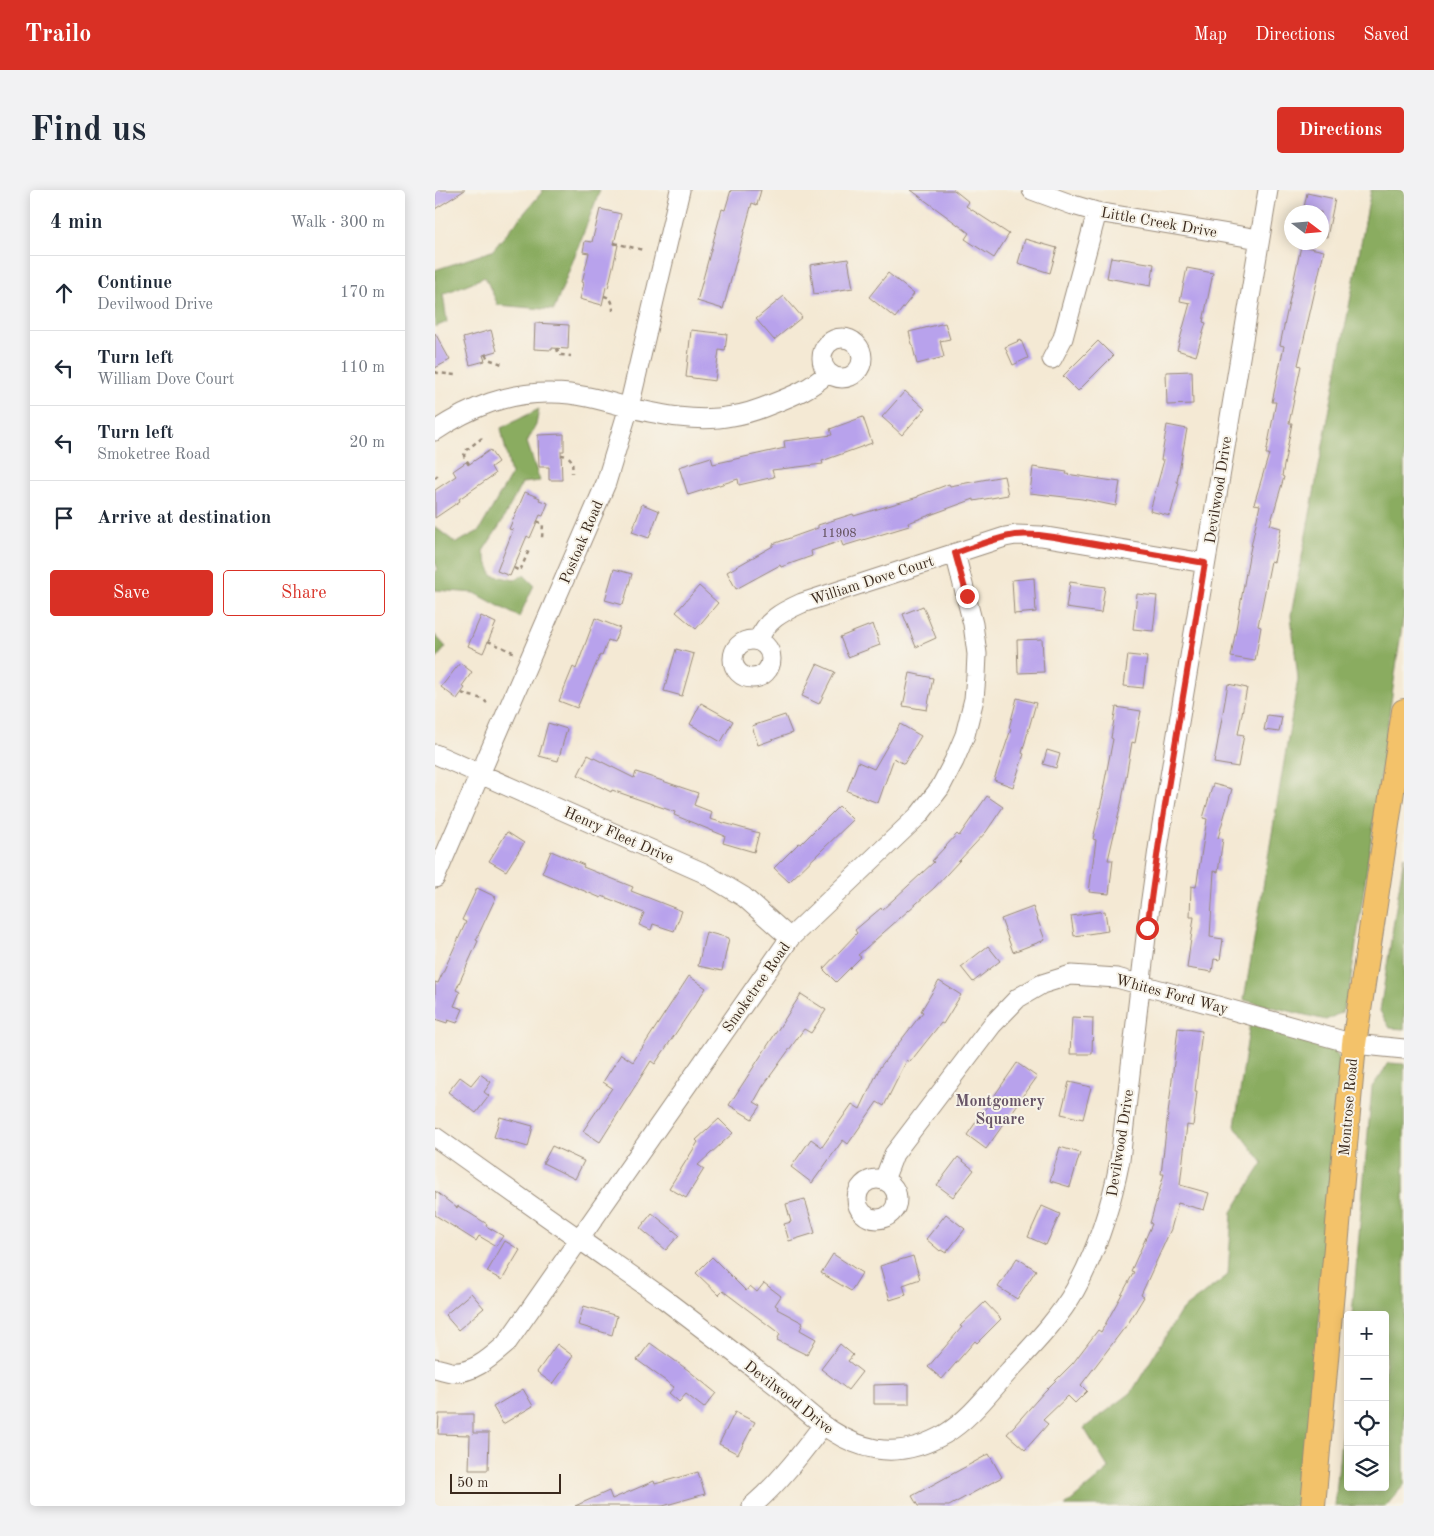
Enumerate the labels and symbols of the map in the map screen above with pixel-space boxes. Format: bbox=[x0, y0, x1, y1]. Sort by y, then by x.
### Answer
north arrow bbox=[1284, 205, 1329, 250]
street label: Little Creek Drive bbox=[1099, 206, 1218, 241]
street label: Devilwood Drive bbox=[1204, 435, 1235, 545]
street label: Postoak Road bbox=[558, 499, 607, 586]
house number: 11908 bbox=[822, 528, 856, 540]
street label: William Dove Court bbox=[809, 554, 936, 608]
route end bbox=[956, 585, 979, 608]
street label: Henry Fleet Drive bbox=[561, 805, 676, 867]
route start bbox=[1136, 917, 1159, 940]
street label: Smoketree Road bbox=[721, 940, 794, 1036]
street label: Whites Ford Way bbox=[1114, 973, 1229, 1018]
street label: Montrose Road bbox=[1338, 1058, 1361, 1157]
street label: Devilwood Drive bbox=[1106, 1088, 1137, 1198]
district label: Montgomery Square bbox=[955, 1094, 1045, 1128]
street label: Devilwood Drive bbox=[741, 1359, 836, 1438]
scale bar bbox=[450, 1471, 561, 1494]

